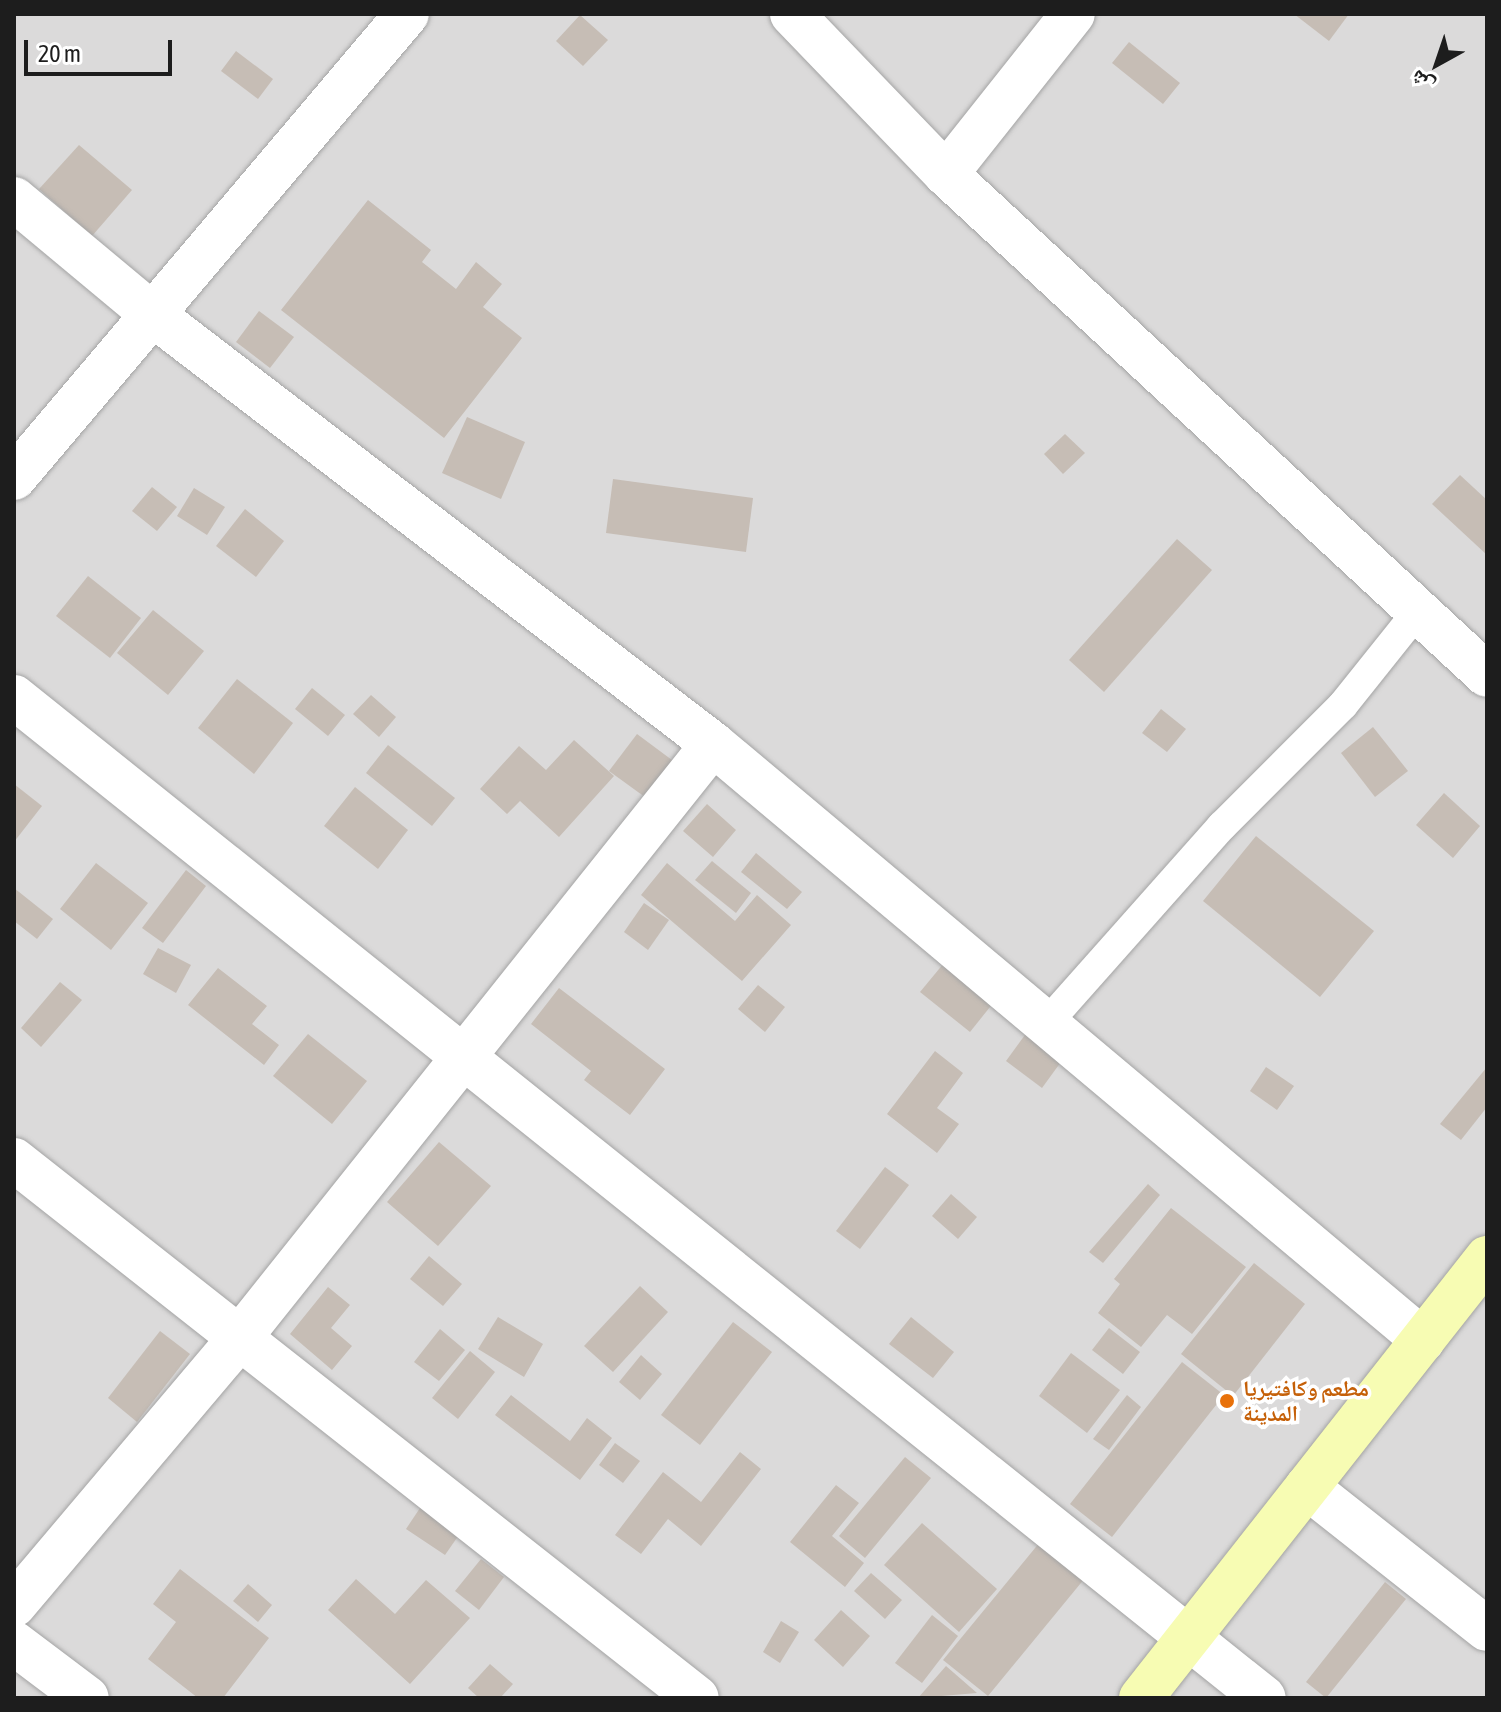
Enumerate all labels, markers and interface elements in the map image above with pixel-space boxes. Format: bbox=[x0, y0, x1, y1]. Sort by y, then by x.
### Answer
scale bar bbox=[28, 24, 176, 74]
north arrow bbox=[1397, 24, 1477, 104]
text: 20 m bbox=[38, 40, 81, 67]
text: ش bbox=[1404, 65, 1439, 100]
place label: مطعم وكافتيريا المدينة bbox=[1243, 1375, 1369, 1426]
marker: مطعم وكافتيريا المدينة bbox=[1218, 1392, 1236, 1410]

